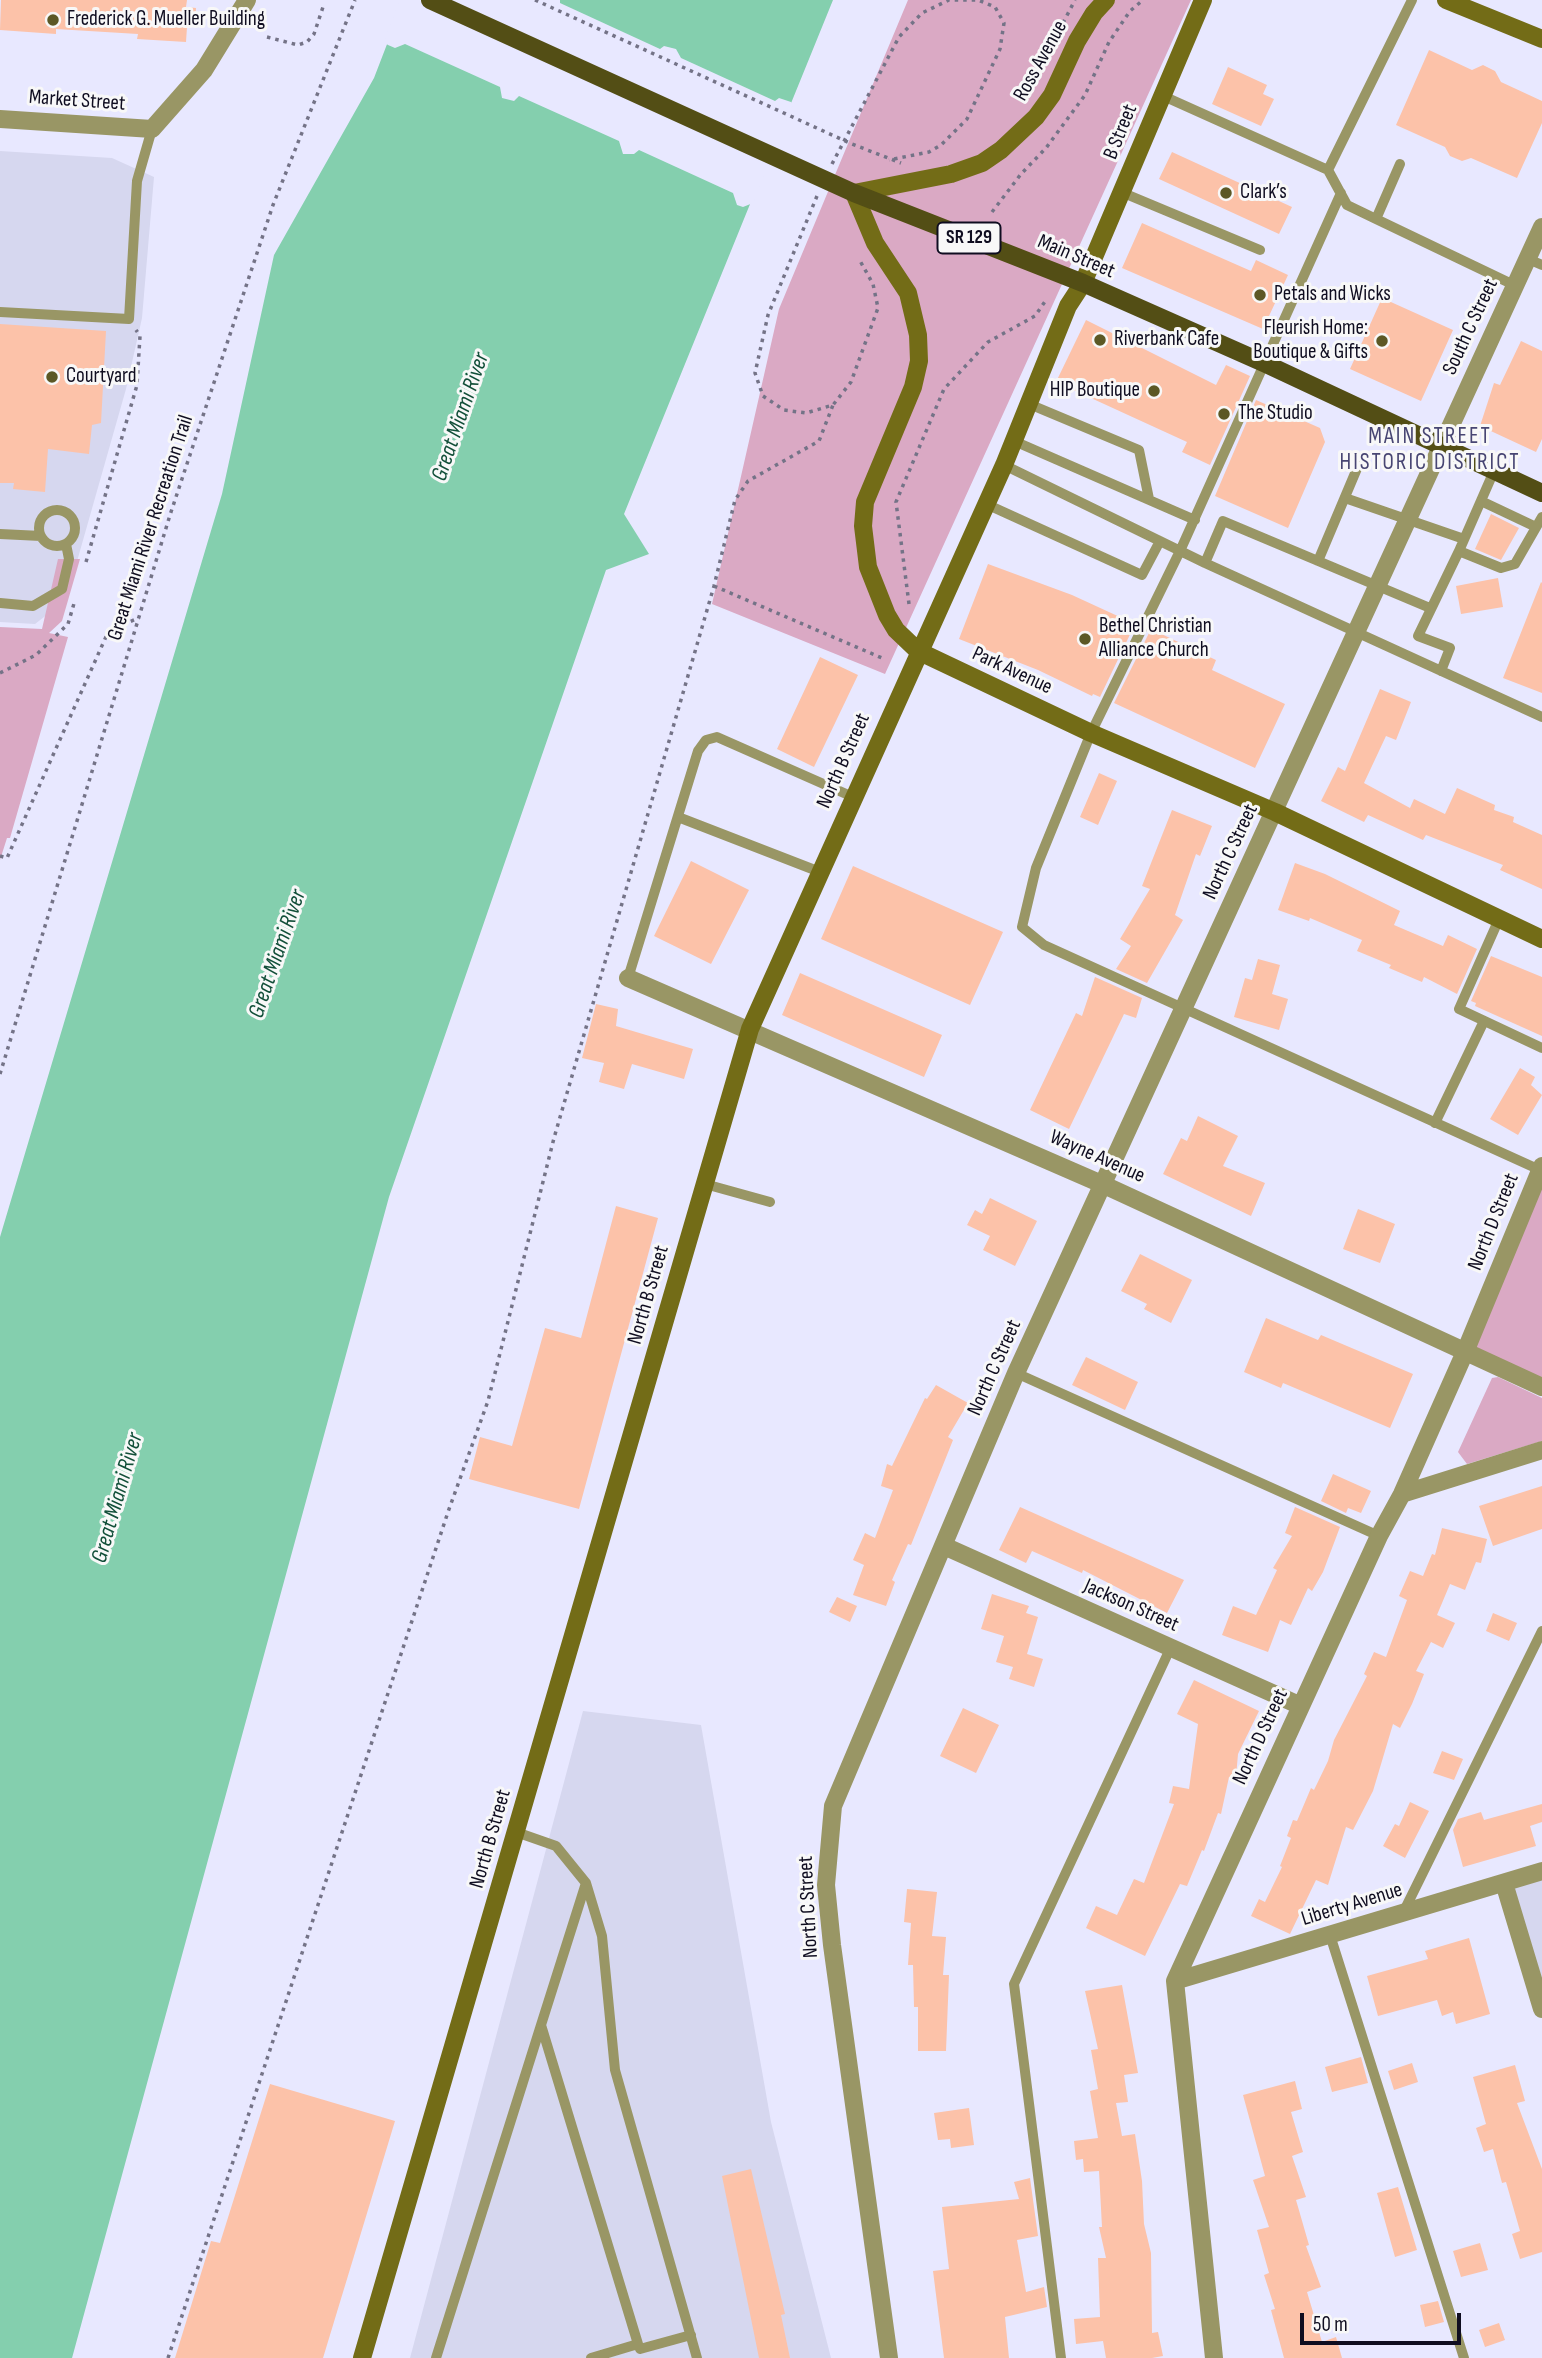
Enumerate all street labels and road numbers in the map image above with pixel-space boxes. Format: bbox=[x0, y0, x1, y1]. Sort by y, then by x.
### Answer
street label: Ross Avenue bbox=[1009, 17, 1073, 105]
street label: Market Street bbox=[28, 85, 126, 117]
street label: B Street bbox=[1099, 101, 1143, 163]
road number: SR 129 bbox=[937, 222, 1000, 254]
street label: Main Street bbox=[1034, 230, 1118, 284]
street label: South C Street bbox=[1438, 275, 1504, 379]
street label: Great Miami River Recreation Trail bbox=[103, 412, 199, 644]
street label: Park Avenue bbox=[968, 642, 1056, 700]
street label: North B Street bbox=[812, 710, 876, 812]
street label: North C Street bbox=[1198, 800, 1264, 904]
street label: Wayne Avenue bbox=[1046, 1125, 1148, 1189]
street label: North D Street bbox=[1463, 1170, 1525, 1274]
street label: North B Street bbox=[623, 1243, 675, 1347]
street label: North C Street bbox=[963, 1316, 1027, 1420]
street label: Jackson Street bbox=[1080, 1574, 1182, 1638]
street label: North D Street bbox=[1228, 1685, 1294, 1789]
street label: North B Street bbox=[465, 1787, 517, 1891]
street label: North C Street bbox=[794, 1855, 824, 1959]
street label: Liberty Avenue bbox=[1298, 1878, 1406, 1932]

